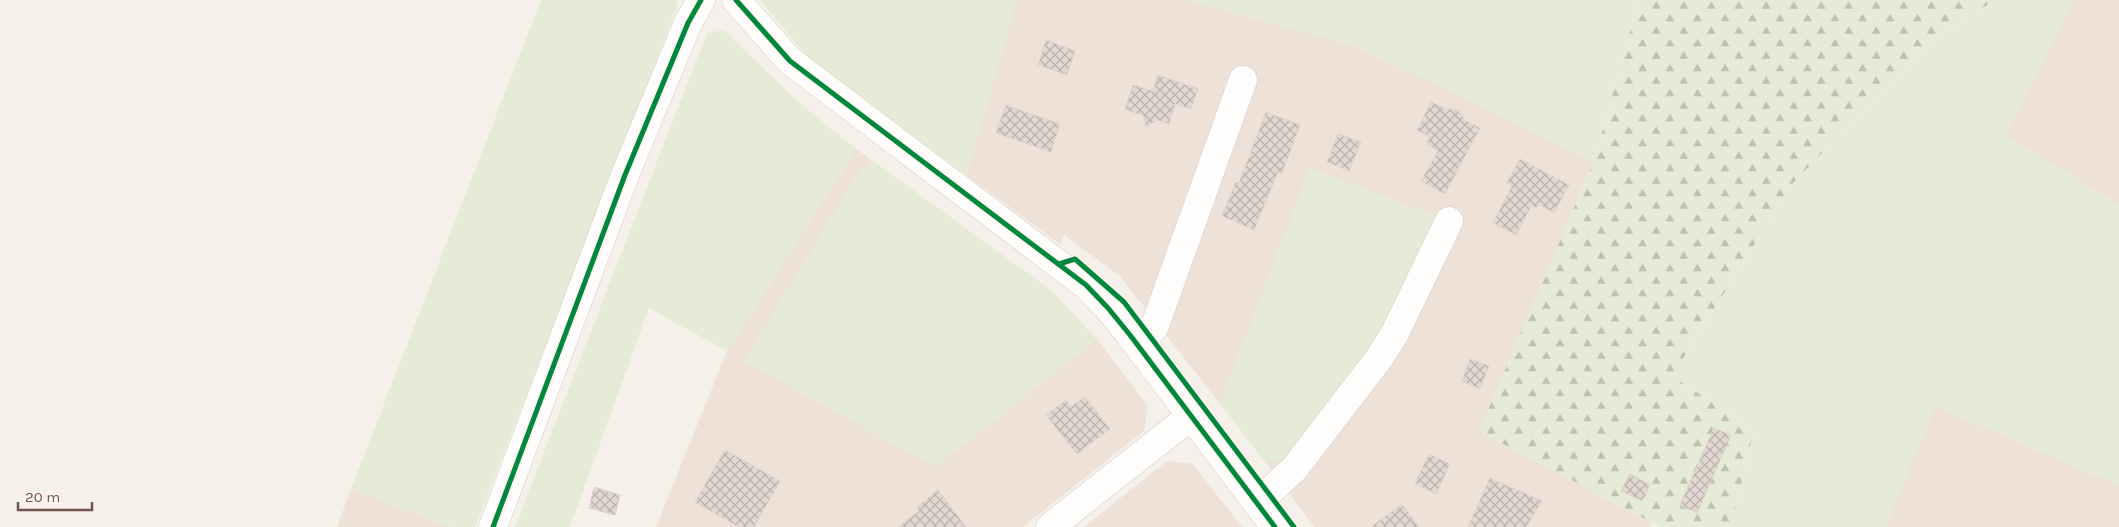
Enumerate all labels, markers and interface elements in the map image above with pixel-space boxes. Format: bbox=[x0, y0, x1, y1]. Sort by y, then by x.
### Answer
scale bar bbox=[18, 480, 91, 512]
text: 20 m bbox=[25, 488, 60, 506]

